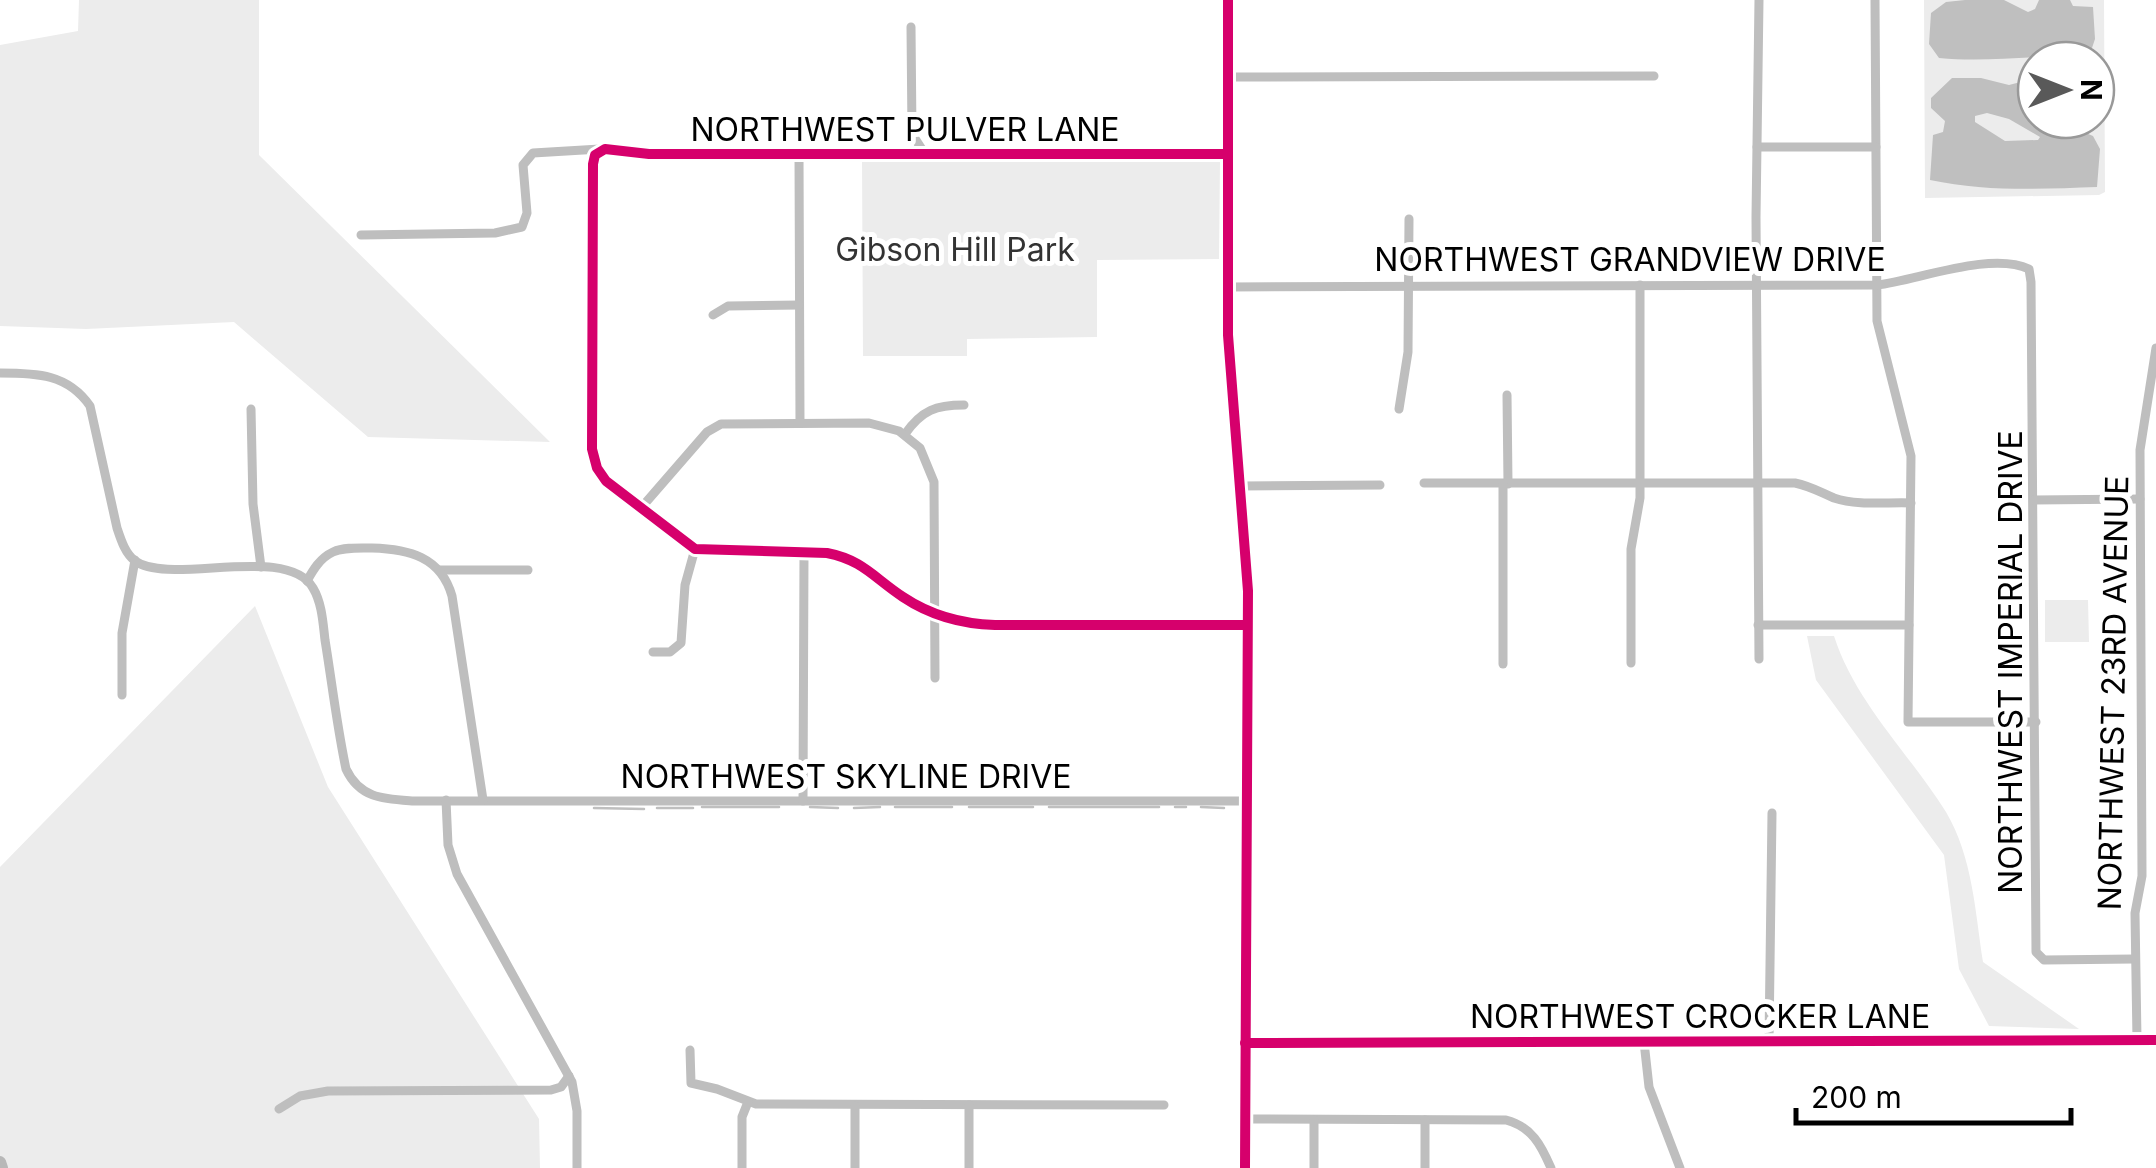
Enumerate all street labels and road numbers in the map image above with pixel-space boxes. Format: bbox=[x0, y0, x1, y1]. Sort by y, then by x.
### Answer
street label: NORTHWEST PULVER LANE bbox=[690, 110, 1120, 149]
street label: NORTHWEST GRANDVIEW DRIVE bbox=[1374, 240, 1886, 279]
street label: NORTHWEST IMPERIAL DRIVE bbox=[1991, 430, 2030, 894]
street label: NORTHWEST 23RD AVENUE bbox=[2090, 475, 2136, 911]
street label: NORTHWEST SKYLINE DRIVE bbox=[621, 757, 1071, 796]
street label: NORTHWEST CROCKER LANE bbox=[1470, 997, 1930, 1036]

